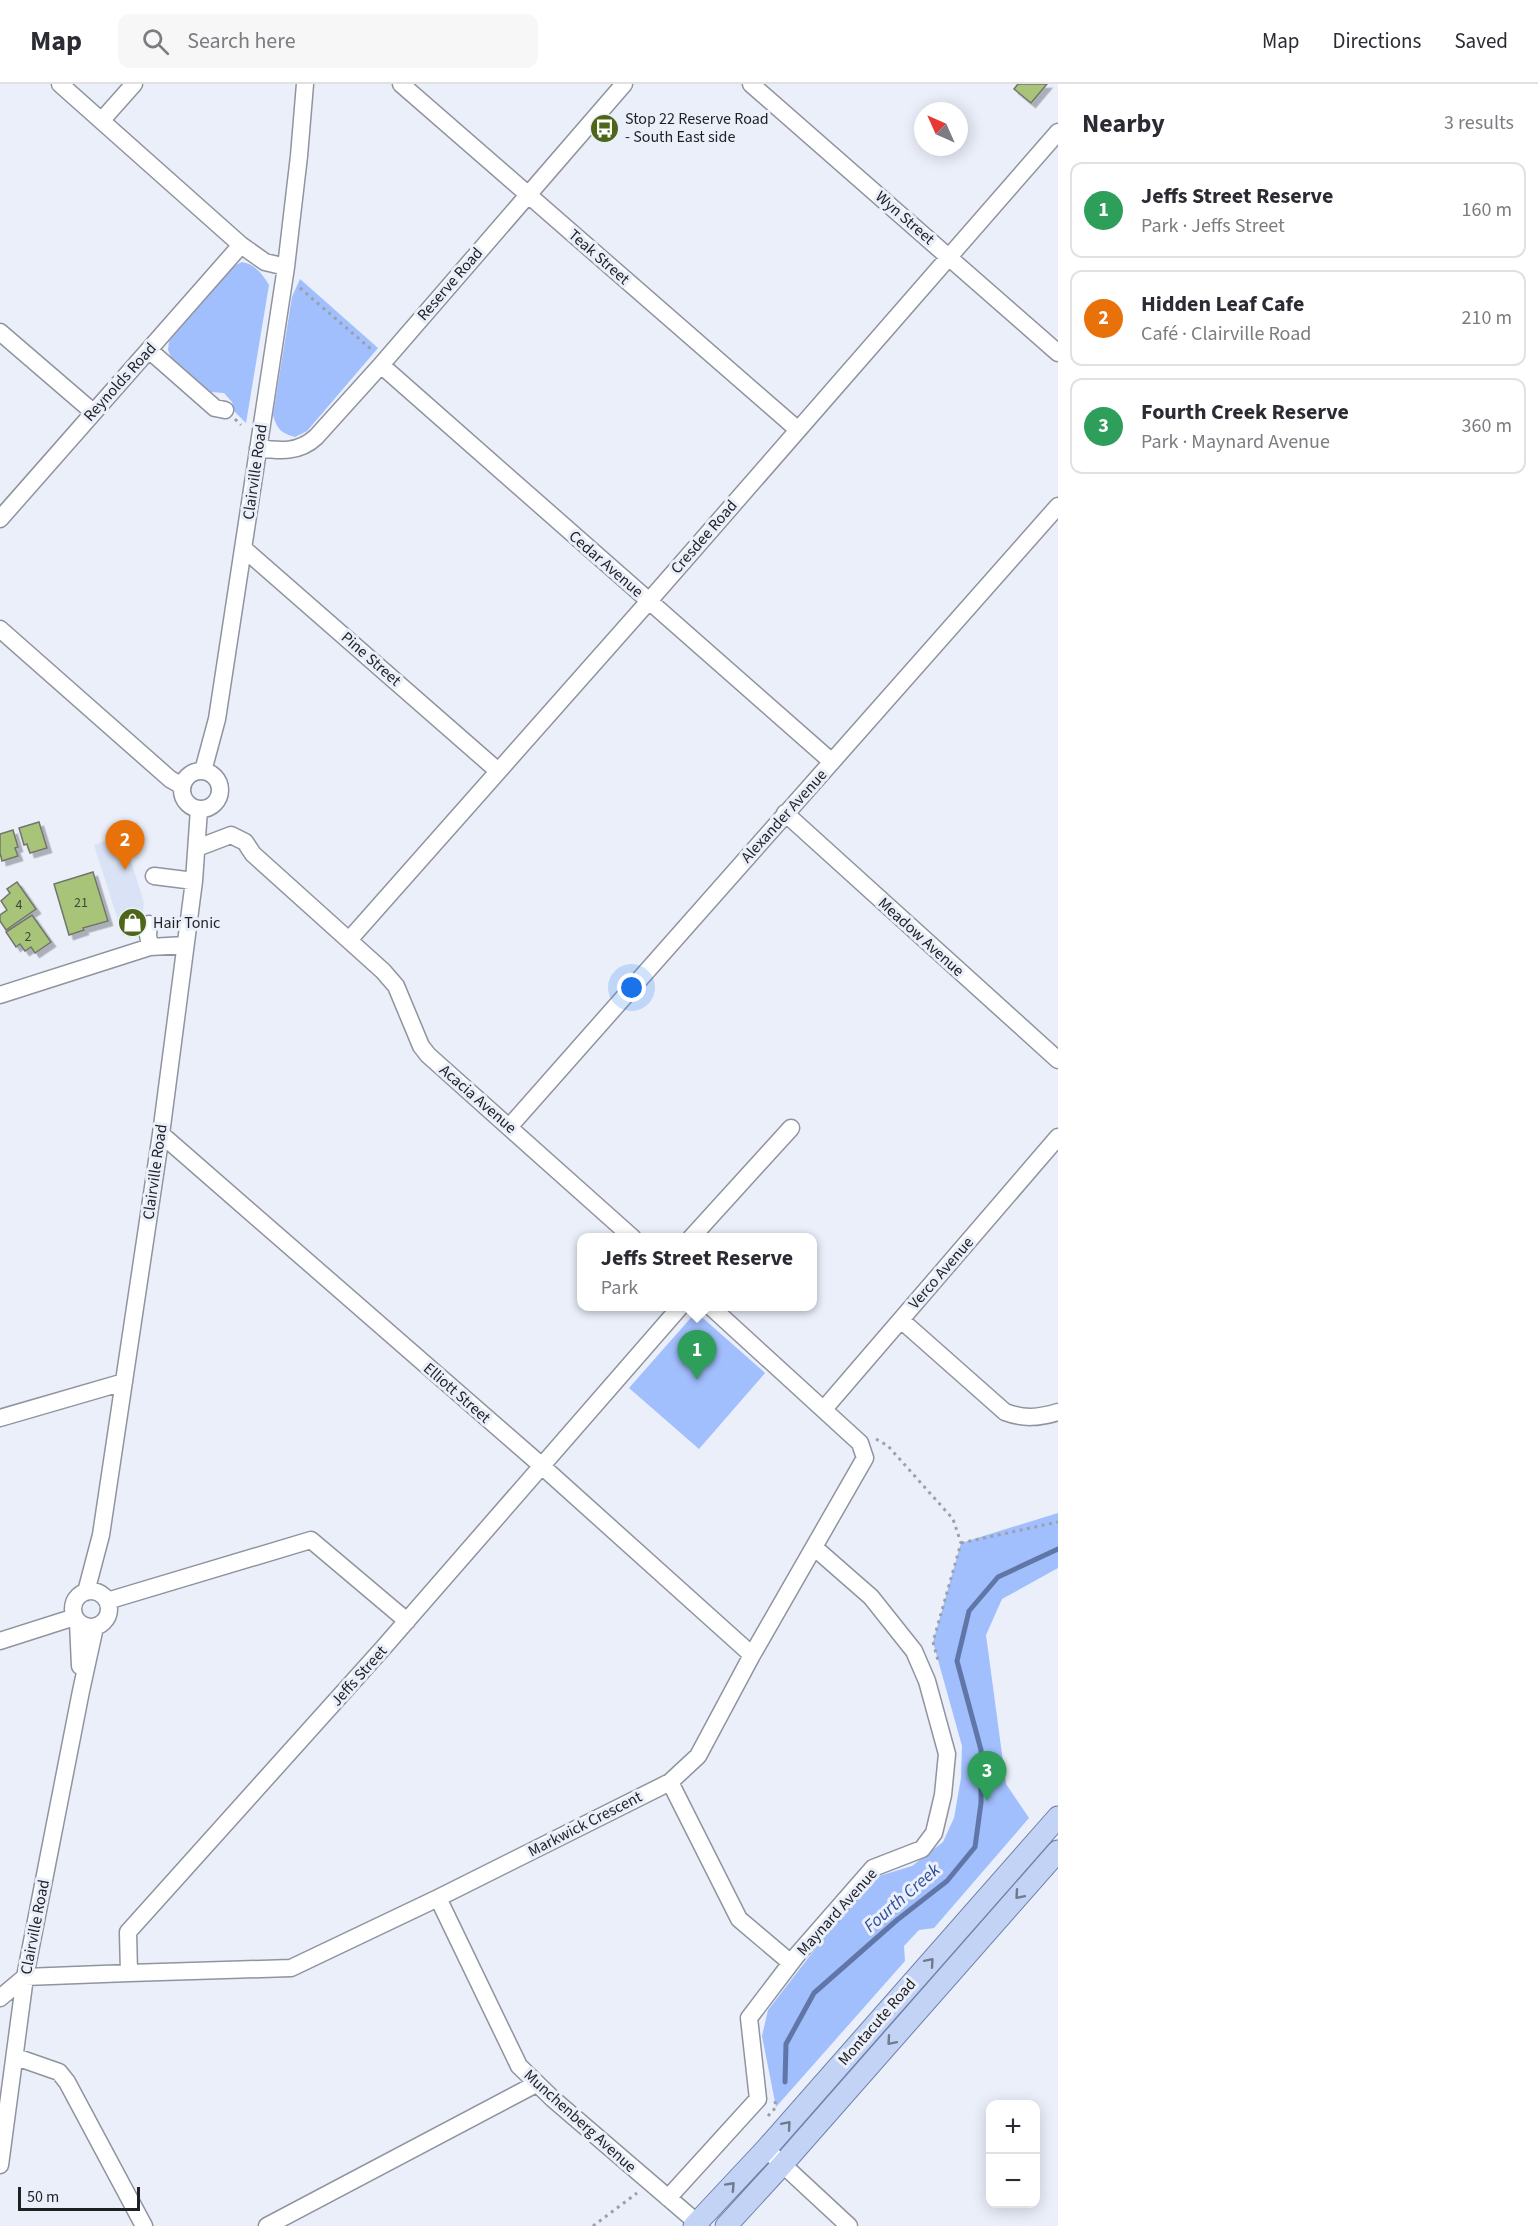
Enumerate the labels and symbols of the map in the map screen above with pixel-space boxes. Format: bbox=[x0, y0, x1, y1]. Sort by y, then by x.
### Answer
north arrow bbox=[914, 102, 968, 156]
place label: Stop 22 Reserve Road - South East side bbox=[625, 108, 769, 148]
bus stop icon: Stop 22 Reserve Road - South East side bbox=[588, 112, 620, 144]
street label: Wyn Street bbox=[871, 186, 940, 250]
street label: Teak Street bbox=[564, 224, 635, 290]
street label: Reserve Road bbox=[412, 243, 488, 325]
street label: Reynolds Road bbox=[79, 338, 161, 426]
street label: Clairville Road bbox=[237, 423, 273, 521]
street label: Cresdee Road bbox=[666, 495, 742, 579]
street label: Cedar Avenue bbox=[564, 525, 648, 603]
street label: Pine Street bbox=[336, 627, 406, 692]
street label: Alexander Avenue bbox=[736, 764, 832, 868]
pin: 2 bbox=[106, 820, 144, 870]
street label: Meadow Avenue bbox=[873, 892, 969, 982]
house number: 21 bbox=[74, 893, 88, 913]
house number: 4 bbox=[16, 895, 23, 915]
shop icon: Hair Tonic bbox=[116, 907, 148, 939]
place label: Hair Tonic bbox=[153, 912, 220, 934]
house number: 2 bbox=[25, 927, 32, 947]
your location bbox=[617, 973, 646, 1002]
street label: Acacia Avenue bbox=[435, 1059, 521, 1139]
street label: Clairville Road bbox=[137, 1123, 173, 1221]
street label: Verco Avenue bbox=[903, 1232, 979, 1314]
pin: 1 bbox=[678, 1330, 716, 1380]
street label: Elliott Street bbox=[419, 1358, 496, 1429]
street label: Jeffs Street bbox=[326, 1640, 393, 1711]
pin: 3 bbox=[968, 1752, 1006, 1801]
street label: Markwick Crescent bbox=[524, 1786, 646, 1862]
water label: Fourth Creek bbox=[858, 1858, 946, 1938]
street label: Maynard Avenue bbox=[792, 1863, 882, 1961]
street label: Clairville Road bbox=[15, 1878, 55, 1976]
one-way arrow bbox=[1015, 1888, 1026, 1898]
one-way arrow bbox=[923, 1958, 934, 1969]
street label: Montacute Road bbox=[833, 1974, 921, 2070]
one-way arrow bbox=[887, 2034, 898, 2045]
street label: Munchenberg Avenue bbox=[519, 2064, 641, 2178]
one-way arrow bbox=[780, 2121, 791, 2132]
one-way arrow bbox=[724, 2182, 735, 2193]
scale bar bbox=[18, 2184, 140, 2212]

